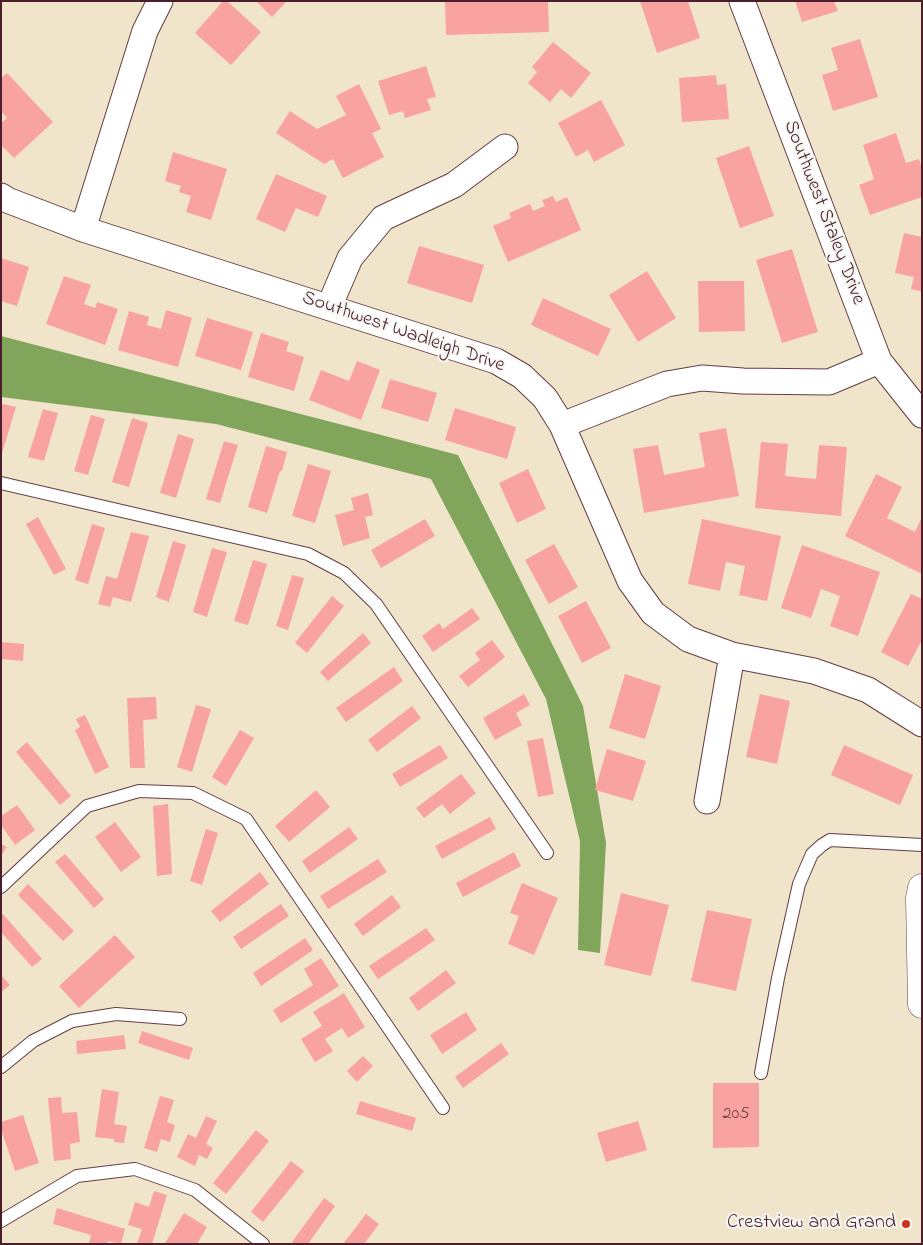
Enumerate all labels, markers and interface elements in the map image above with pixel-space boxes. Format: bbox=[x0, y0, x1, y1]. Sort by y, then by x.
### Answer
street label: Southwest Staley Drive bbox=[777, 117, 869, 309]
street label: Southwest Wadleigh Drive bbox=[299, 287, 507, 379]
house number: 205 bbox=[722, 1104, 750, 1126]
place label: Crestview and Grand bbox=[727, 1212, 896, 1236]
marker: Crestview and Grand bbox=[900, 1218, 912, 1230]

